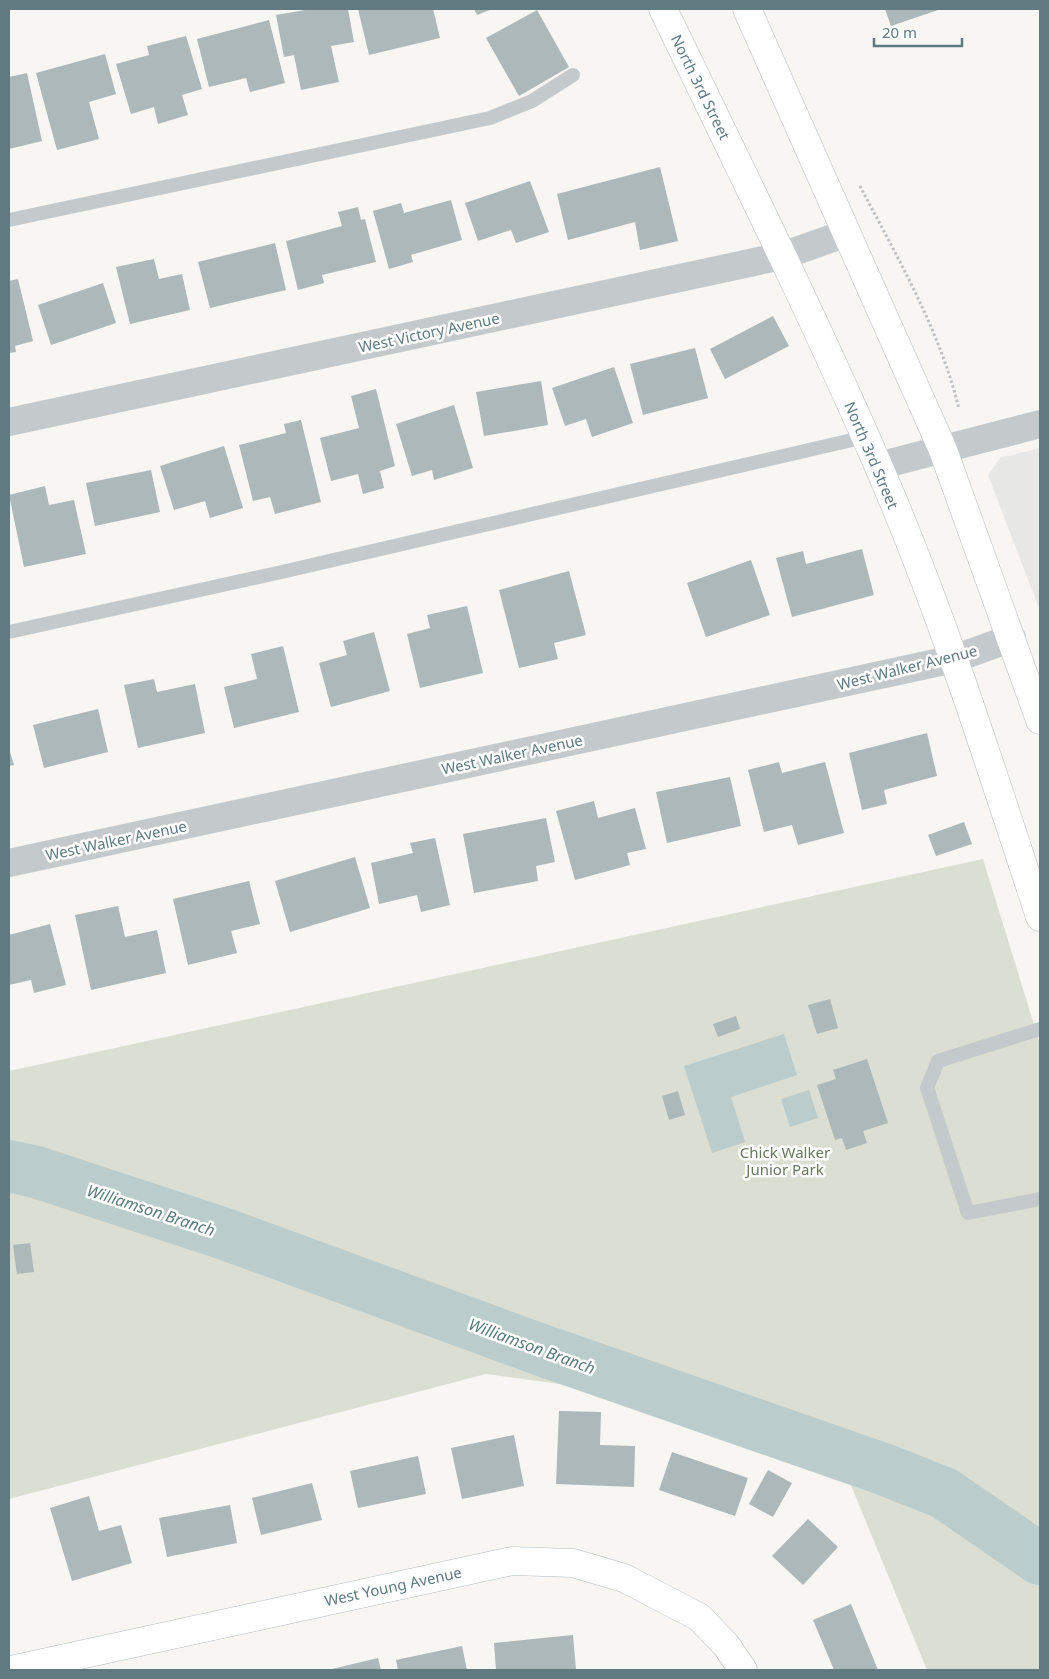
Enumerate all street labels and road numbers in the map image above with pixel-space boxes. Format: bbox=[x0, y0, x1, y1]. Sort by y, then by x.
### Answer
street label: North 3rd Street bbox=[667, 31, 735, 143]
street label: West Victory Avenue bbox=[357, 307, 501, 357]
street label: North 3rd Street bbox=[840, 398, 904, 512]
street label: West Walker Avenue bbox=[835, 640, 979, 694]
street label: West Walker Avenue bbox=[440, 729, 584, 779]
street label: West Walker Avenue bbox=[44, 815, 188, 865]
street label: West Young Avenue bbox=[323, 1562, 463, 1610]

